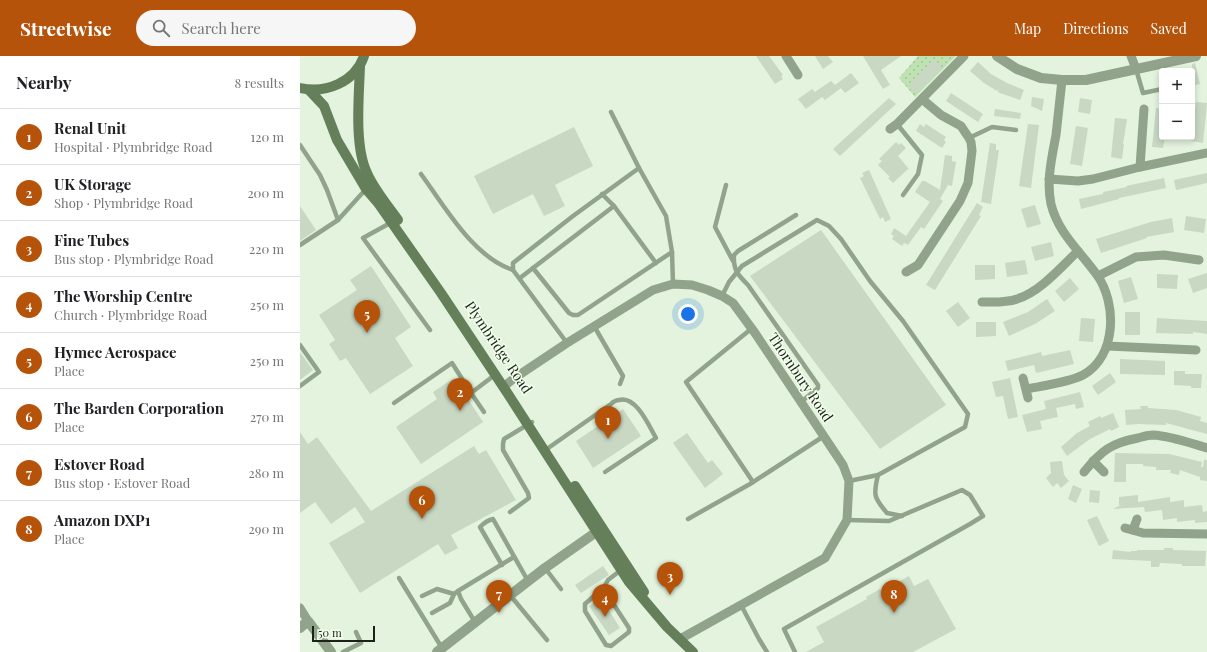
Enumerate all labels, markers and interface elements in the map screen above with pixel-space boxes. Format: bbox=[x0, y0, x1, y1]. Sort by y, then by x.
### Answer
search box bbox=[136, 10, 416, 46]
text: Streetwise bbox=[20, 15, 112, 41]
icon: search bbox=[150, 17, 172, 39]
text: Search here bbox=[182, 18, 261, 38]
text: Map bbox=[1014, 19, 1041, 38]
text: Directions bbox=[1063, 19, 1129, 38]
text: Saved bbox=[1151, 19, 1187, 38]
map controls bbox=[1159, 68, 1195, 140]
button: + bbox=[1159, 68, 1195, 104]
text: Nearby bbox=[16, 71, 71, 93]
text: 8 results bbox=[234, 74, 284, 91]
button: − bbox=[1159, 104, 1195, 140]
text: Renal Unit bbox=[54, 118, 126, 138]
text: 1 bbox=[27, 128, 31, 145]
text: 120 m bbox=[250, 128, 284, 145]
text: Hospital · Plymbridge Road bbox=[54, 138, 213, 155]
text: UK Storage bbox=[54, 174, 131, 194]
text: 2 bbox=[26, 184, 32, 201]
text: 200 m bbox=[247, 184, 284, 201]
text: Shop · Plymbridge Road bbox=[54, 194, 193, 211]
text: Fine Tubes bbox=[54, 230, 129, 250]
text: 3 bbox=[26, 240, 32, 257]
text: 220 m bbox=[249, 240, 284, 257]
text: Bus stop · Plymbridge Road bbox=[54, 250, 214, 267]
text: The Worship Centre bbox=[54, 286, 193, 306]
text: 4 bbox=[26, 296, 32, 313]
text: 250 m bbox=[250, 296, 284, 313]
street label: Plymbridge Road bbox=[461, 297, 537, 397]
pin: 5 bbox=[354, 300, 380, 333]
your location bbox=[678, 304, 698, 324]
text: Church · Plymbridge Road bbox=[54, 306, 207, 323]
street label: Thornbury Road bbox=[764, 329, 838, 425]
text: Hymec Aerospace bbox=[54, 342, 176, 362]
text: 5 bbox=[26, 352, 32, 369]
text: 250 m bbox=[250, 352, 284, 369]
text: Place bbox=[54, 362, 85, 379]
pin: 2 bbox=[447, 378, 473, 411]
text: The Barden Corporation bbox=[54, 398, 224, 418]
pin: 1 bbox=[595, 406, 621, 439]
text: 6 bbox=[25, 408, 33, 425]
text: 270 m bbox=[250, 408, 284, 425]
text: Place bbox=[54, 418, 85, 435]
text: Estover Road bbox=[54, 454, 145, 474]
text: 7 bbox=[26, 464, 32, 481]
text: 280 m bbox=[248, 464, 284, 481]
text: Bus stop · Estover Road bbox=[54, 474, 190, 491]
pin: 6 bbox=[409, 486, 435, 519]
text: Amazon DXP1 bbox=[54, 510, 150, 530]
text: 8 bbox=[25, 520, 33, 537]
text: 290 m bbox=[249, 520, 284, 537]
text: Place bbox=[54, 530, 85, 547]
pin: 3 bbox=[657, 562, 683, 595]
pin: 7 bbox=[486, 580, 512, 613]
pin: 8 bbox=[881, 580, 907, 613]
pin: 4 bbox=[592, 584, 618, 617]
scale bar bbox=[312, 624, 375, 643]
text: 50 m bbox=[318, 625, 342, 640]

